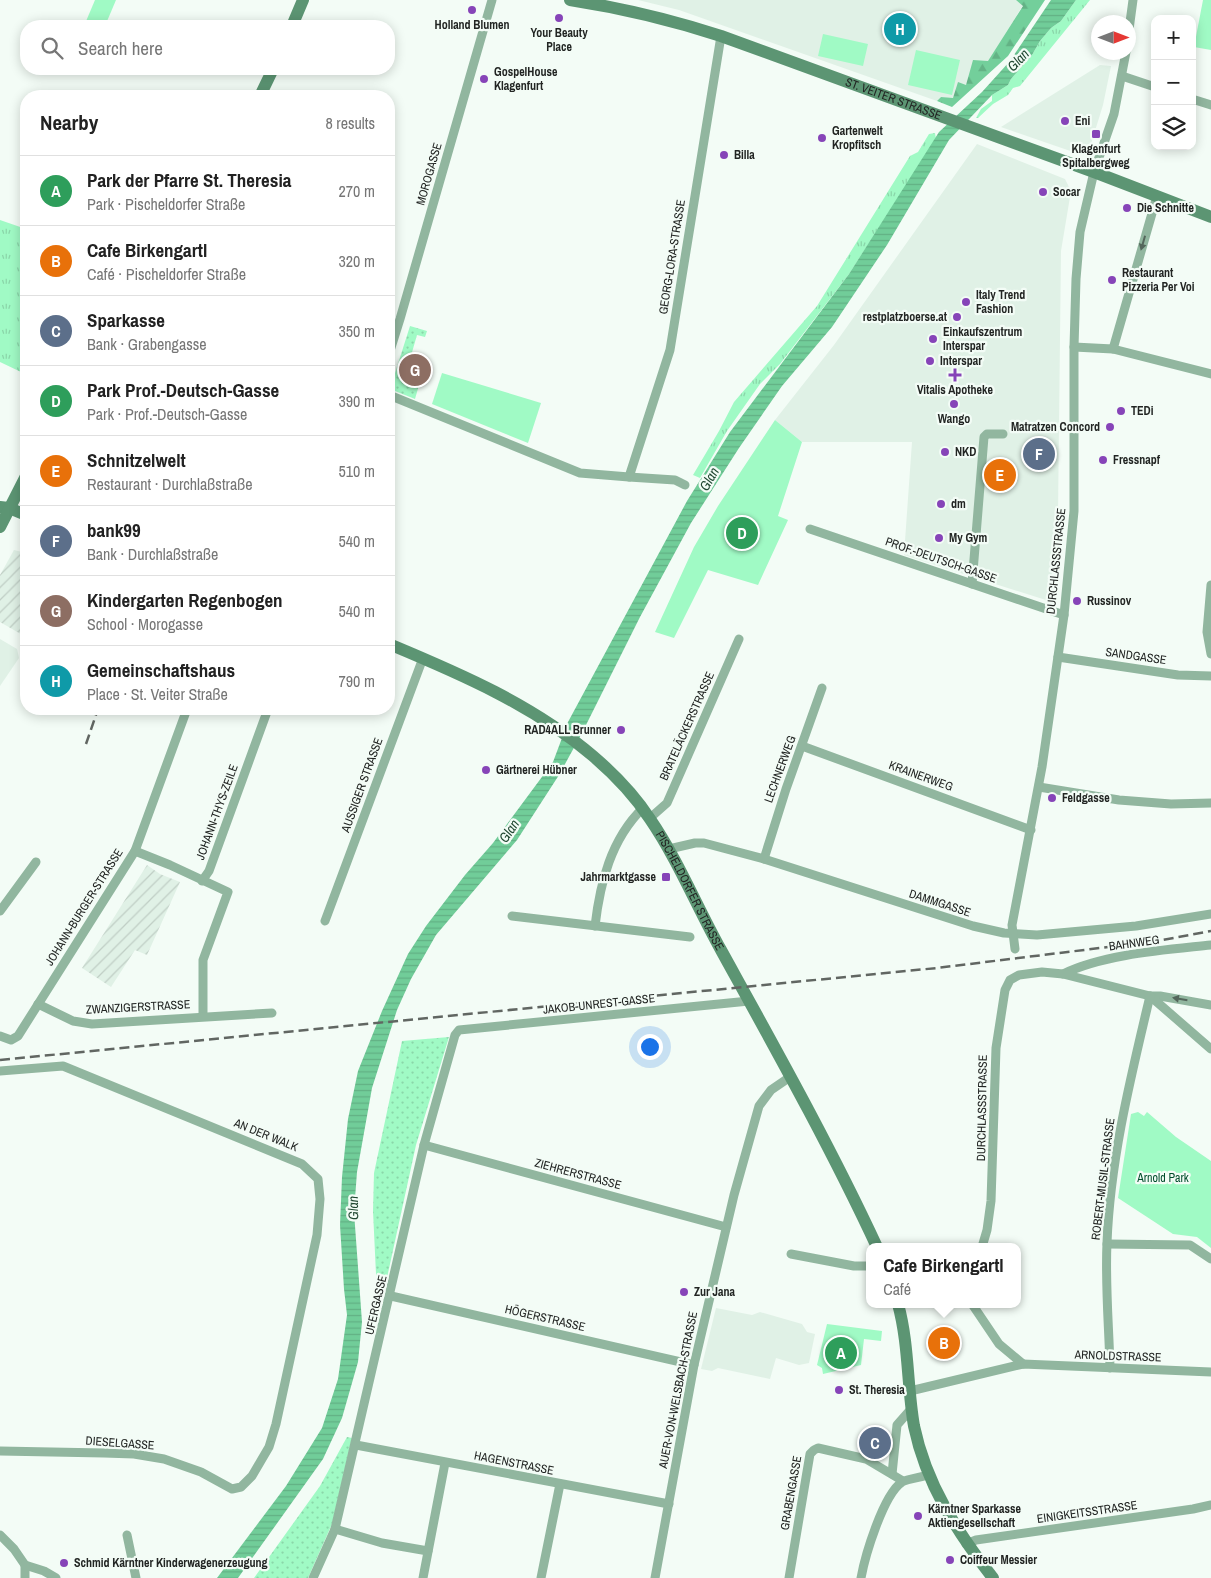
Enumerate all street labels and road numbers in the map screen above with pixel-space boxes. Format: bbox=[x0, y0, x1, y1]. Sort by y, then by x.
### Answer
street label: ST. VEITER STRASSE bbox=[843, 74, 944, 124]
street label: MOROGASSE bbox=[412, 141, 446, 207]
street label: GEORG-LORA-STRASSE bbox=[655, 199, 689, 315]
street label: DURCHLASSSTRASSE bbox=[1042, 507, 1070, 615]
street label: PROF.-DEUTSCH-GASSE bbox=[883, 533, 999, 587]
street label: SANDGASSE bbox=[1105, 644, 1167, 668]
street label: BRATELÄCKERSTRASSE bbox=[656, 669, 718, 783]
street label: LECHNERWEG bbox=[760, 733, 800, 805]
street label: AUSSIGER STRASSE bbox=[337, 735, 387, 835]
street label: KRAINERWEG bbox=[887, 757, 955, 795]
street label: JOHANN-THYS-ZEILE bbox=[192, 762, 242, 862]
street label: PISCHELDORFER STRASSE bbox=[652, 828, 728, 953]
street label: JOHANN-BURGER-STRASSE bbox=[41, 845, 127, 969]
street label: DAMMGASSE bbox=[907, 886, 973, 920]
street label: BAHNWEG bbox=[1108, 932, 1160, 954]
street label: JAKOB-UNREST-GASSE bbox=[542, 990, 656, 1018]
street label: ZWANZIGERSTRASSE bbox=[85, 996, 191, 1018]
street label: DURCHLASSSTRASSE bbox=[973, 1055, 991, 1161]
street label: AN DER WALK bbox=[231, 1115, 301, 1155]
street label: ROBERT-MUSIL-STRASSE bbox=[1088, 1117, 1118, 1241]
street label: ZIEHRERSTRASSE bbox=[533, 1155, 623, 1193]
street label: UFERGASSE bbox=[361, 1274, 391, 1336]
street label: HÖGERSTRASSE bbox=[503, 1300, 587, 1335]
street label: AUER-VON-WELSBACH-STRASSE bbox=[655, 1310, 701, 1471]
street label: ARNOLDSTRASSE bbox=[1073, 1346, 1162, 1366]
street label: DIESELGASSE bbox=[85, 1433, 155, 1453]
street label: HAGENSTRASSE bbox=[473, 1447, 555, 1479]
street label: GRABENGASSE bbox=[777, 1454, 805, 1532]
street label: EINIGKEITSSTRASSE bbox=[1036, 1497, 1138, 1527]

